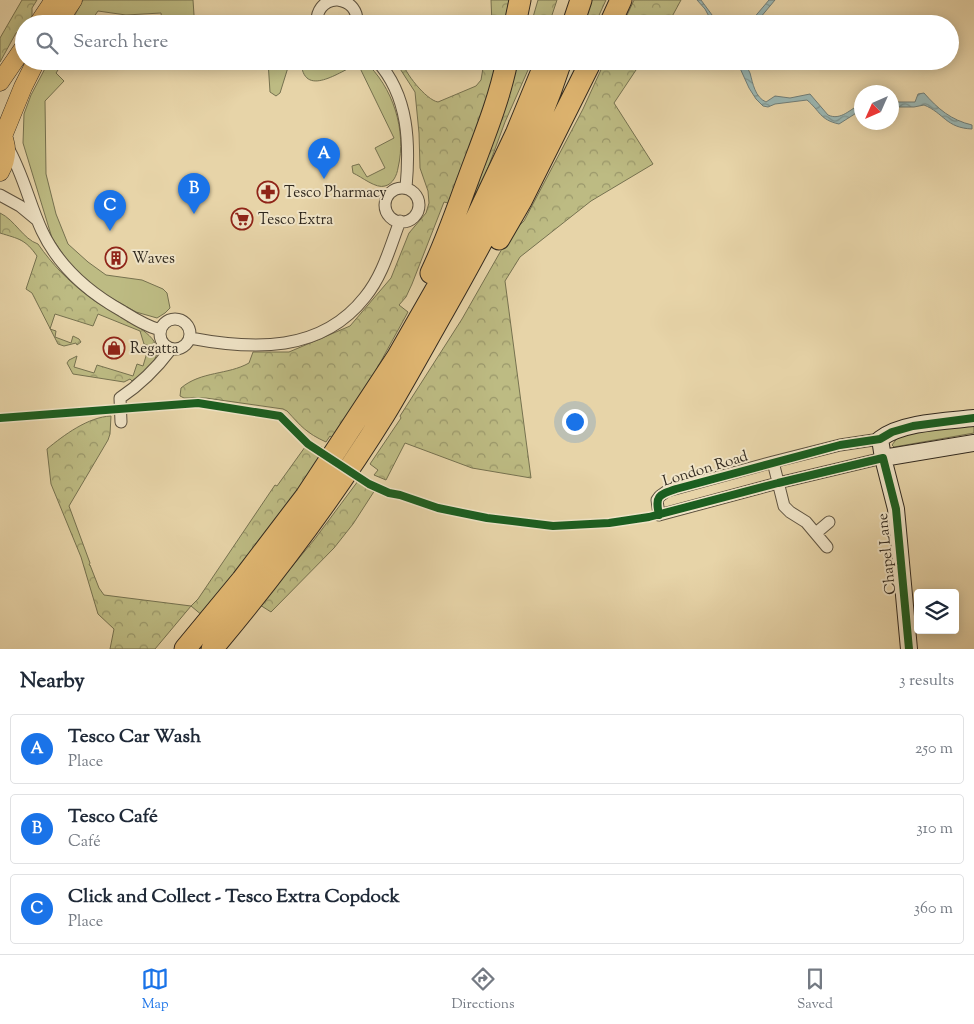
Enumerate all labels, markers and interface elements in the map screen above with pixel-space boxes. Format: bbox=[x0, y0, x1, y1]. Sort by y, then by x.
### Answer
search box bbox=[15, 15, 959, 70]
icon: search bbox=[33, 29, 61, 57]
text: Search here bbox=[73, 29, 168, 56]
north arrow bbox=[854, 85, 899, 130]
pin: A bbox=[308, 138, 340, 179]
pin: B bbox=[178, 173, 210, 214]
pharmacy icon: Tesco Pharmacy bbox=[256, 180, 280, 204]
place label: Tesco Pharmacy bbox=[284, 183, 387, 204]
pin: C bbox=[94, 190, 126, 231]
supermarket icon: Tesco Extra bbox=[230, 207, 254, 231]
place label: Tesco Extra bbox=[258, 210, 333, 231]
building icon: Waves bbox=[104, 246, 128, 270]
place label: Waves bbox=[132, 249, 175, 270]
shop icon: Regatta bbox=[102, 336, 126, 360]
place label: Regatta bbox=[130, 339, 179, 360]
your location bbox=[562, 409, 588, 435]
street label: London Road bbox=[660, 446, 751, 492]
street label: Chapel Lane bbox=[873, 512, 902, 596]
map controls bbox=[914, 589, 959, 634]
button: layers bbox=[914, 589, 959, 634]
text: Nearby bbox=[20, 667, 85, 697]
text: 3 results bbox=[899, 670, 954, 693]
text: Tesco Car Wash bbox=[68, 724, 201, 751]
text: A bbox=[31, 738, 44, 761]
text: 250 m bbox=[915, 738, 953, 761]
text: Place bbox=[68, 751, 103, 774]
text: Tesco Café bbox=[68, 804, 158, 831]
text: B bbox=[32, 818, 42, 841]
text: 310 m bbox=[916, 818, 953, 841]
text: Café bbox=[68, 831, 101, 854]
text: Click and Collect - Tesco Extra Copdock bbox=[68, 884, 400, 911]
text: C bbox=[31, 898, 43, 921]
text: 360 m bbox=[914, 898, 953, 921]
text: Place bbox=[68, 911, 103, 934]
tab: Map bbox=[141, 965, 169, 1015]
tab: Directions bbox=[451, 965, 515, 1015]
tab: Saved bbox=[797, 965, 833, 1015]

